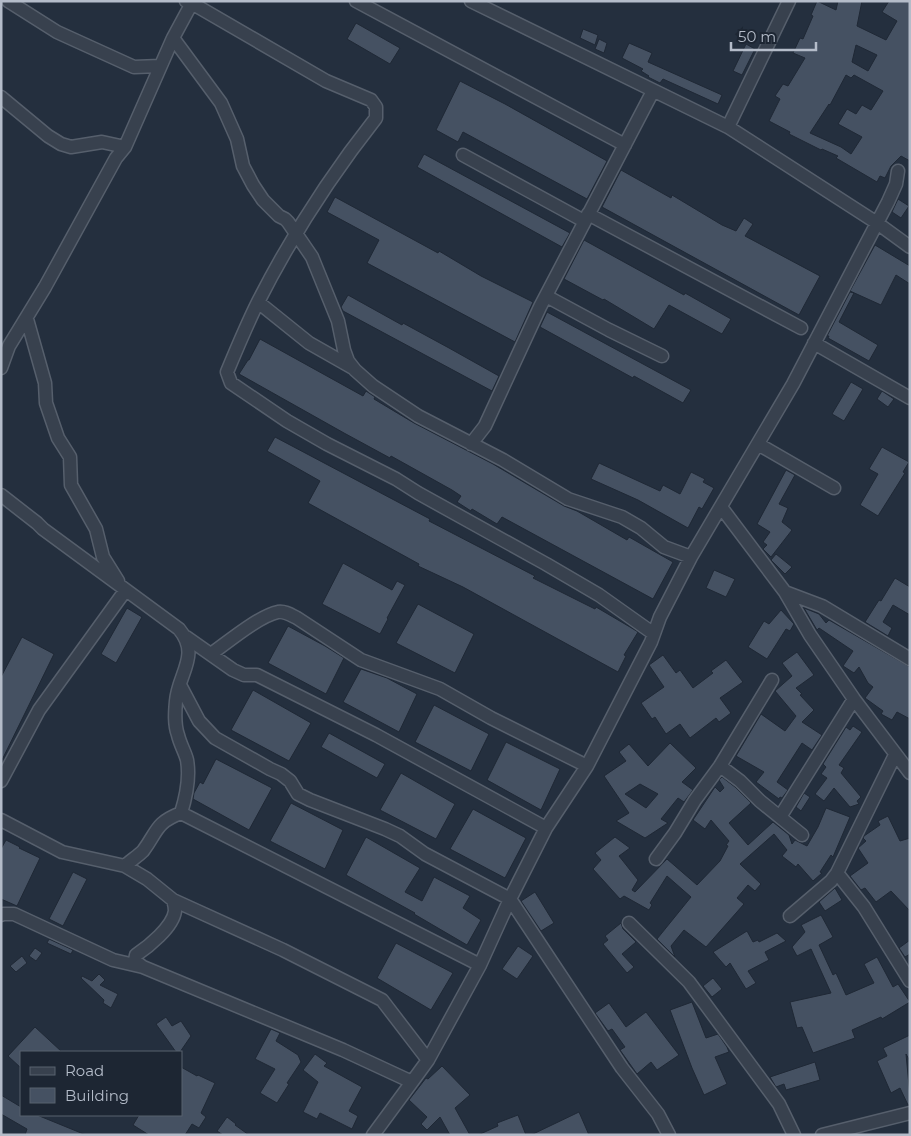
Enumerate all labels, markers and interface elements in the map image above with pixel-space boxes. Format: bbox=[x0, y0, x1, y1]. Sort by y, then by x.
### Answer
scale bar bbox=[731, 20, 816, 52]
text: 50 m bbox=[738, 27, 776, 46]
legend bbox=[20, 1051, 182, 1116]
text: Road bbox=[65, 1061, 104, 1080]
text: Building bbox=[65, 1086, 129, 1105]

